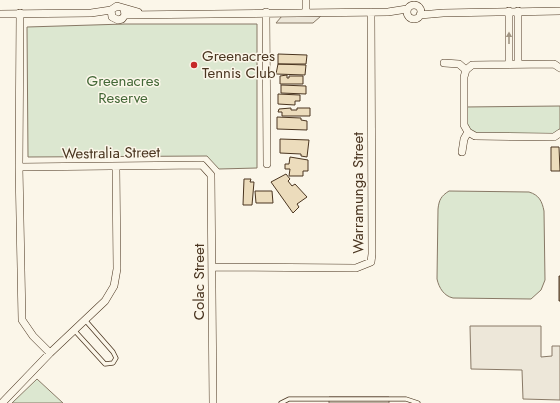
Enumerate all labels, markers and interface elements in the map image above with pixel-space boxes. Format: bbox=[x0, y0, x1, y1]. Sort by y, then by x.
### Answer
one-way arrow bbox=[506, 31, 512, 44]
place label: Greenacres Tennis Club bbox=[202, 45, 276, 84]
marker: Greenacres Tennis Club bbox=[189, 60, 199, 70]
park label: Greenacres Reserve bbox=[87, 70, 159, 109]
street label: Warramunga Street bbox=[347, 132, 369, 254]
street label: Westralia Street bbox=[62, 141, 161, 165]
street label: Colac Street bbox=[188, 243, 210, 320]

